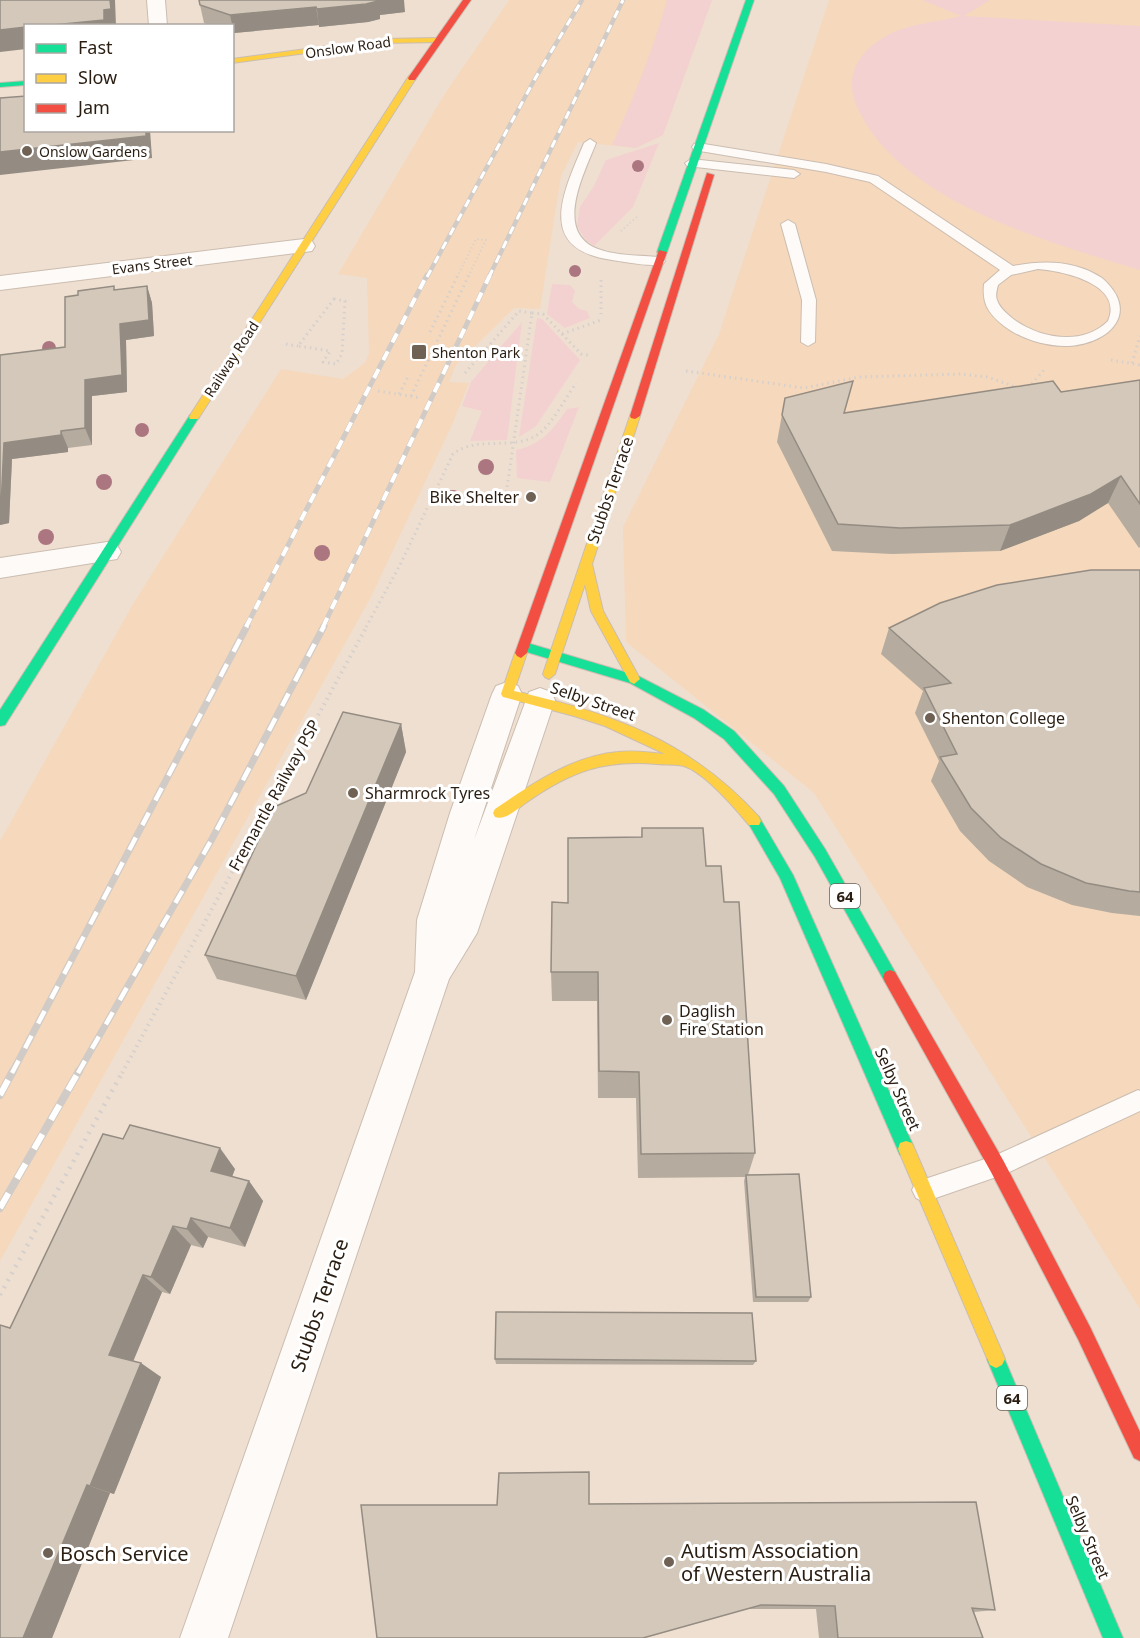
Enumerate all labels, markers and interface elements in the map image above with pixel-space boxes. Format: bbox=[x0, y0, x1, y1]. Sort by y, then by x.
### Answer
legend bbox=[24, 24, 234, 132]
street label: Onslow Road bbox=[304, 32, 392, 62]
text: Fast bbox=[78, 35, 113, 59]
text: Slow bbox=[78, 65, 117, 89]
text: Jam bbox=[76, 95, 110, 119]
place label: Onslow Gardens bbox=[39, 142, 147, 161]
marker: Onslow Gardens bbox=[20, 144, 34, 158]
street label: Evans Street bbox=[111, 250, 193, 278]
street label: Railway Road bbox=[199, 317, 263, 401]
marker: Shenton Park bbox=[410, 343, 428, 361]
place label: Shenton Park bbox=[432, 343, 521, 362]
street label: Stubbs Terrace bbox=[581, 434, 639, 546]
place label: Bike Shelter bbox=[430, 486, 519, 508]
marker: Bike Shelter bbox=[524, 490, 538, 504]
street label: Selby Street bbox=[548, 676, 639, 726]
place label: Shenton College bbox=[942, 707, 1065, 729]
marker: Shenton College bbox=[923, 711, 937, 725]
street label: Fremantle Railway PSP bbox=[223, 715, 325, 875]
place label: Sharmrock Tyres bbox=[365, 782, 490, 804]
marker: Sharmrock Tyres bbox=[346, 786, 360, 800]
road number: 64 bbox=[830, 884, 860, 908]
place label: Daglish Fire Station bbox=[679, 1000, 764, 1040]
marker: Daglish Fire Station bbox=[660, 1013, 674, 1027]
street label: Selby Street bbox=[870, 1044, 926, 1134]
street label: Stubbs Terrace bbox=[284, 1235, 354, 1375]
road number: 64 bbox=[997, 1386, 1027, 1410]
street label: Selby Street bbox=[1061, 1492, 1115, 1582]
place label: Autism Association of Western Australia bbox=[681, 1537, 871, 1587]
place label: Bosch Service bbox=[60, 1540, 189, 1567]
marker: Bosch Service bbox=[41, 1546, 55, 1560]
marker: Autism Association of Western Australia bbox=[662, 1555, 676, 1569]

